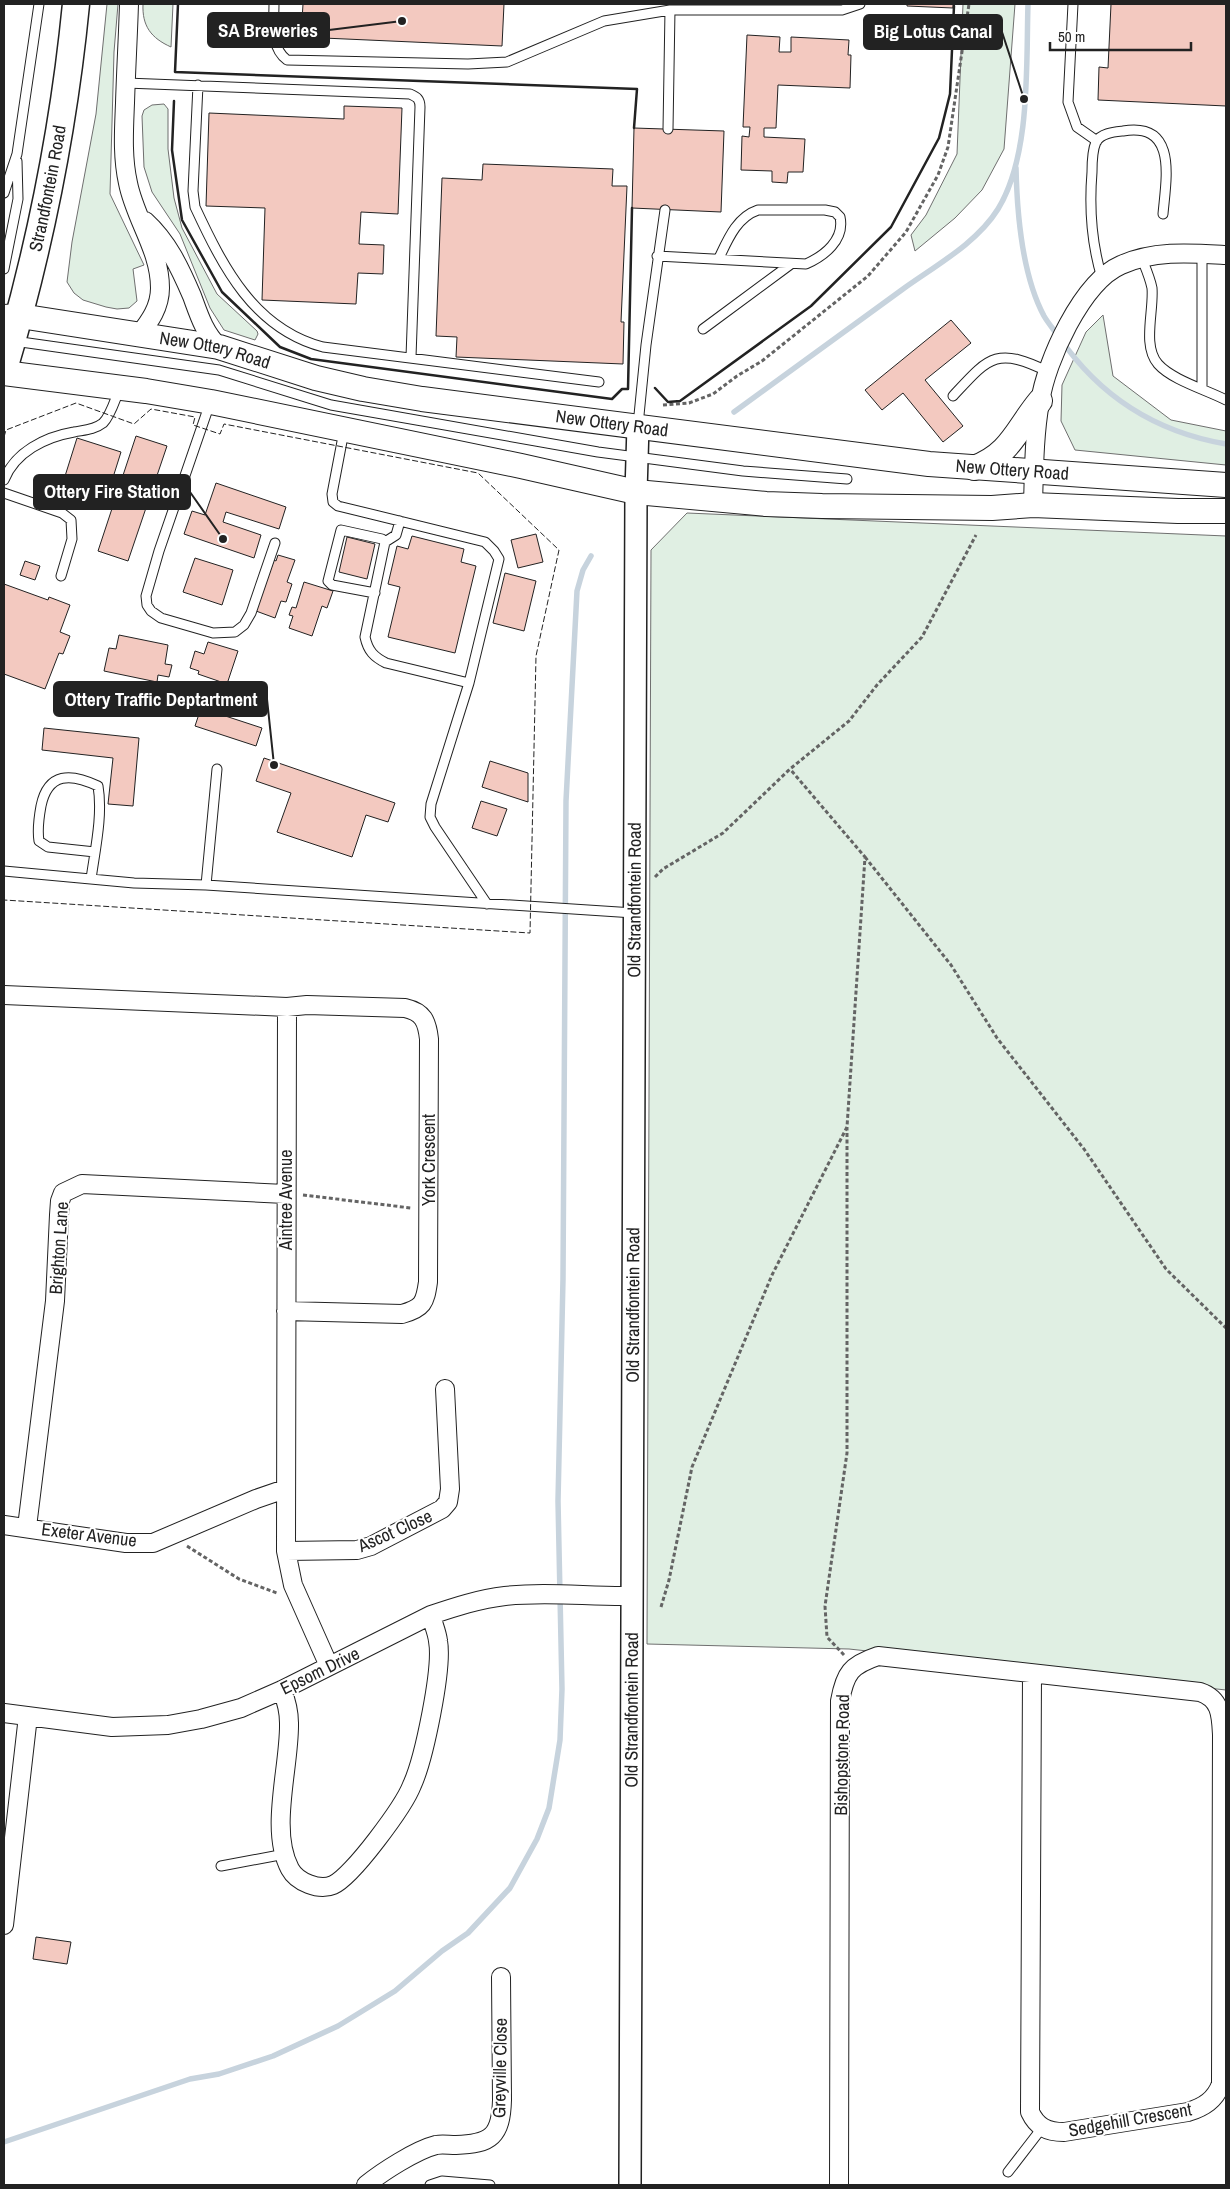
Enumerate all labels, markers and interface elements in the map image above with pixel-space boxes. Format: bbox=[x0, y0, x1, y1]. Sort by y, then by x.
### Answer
callout: SA Breweries bbox=[208, 13, 329, 47]
callout: Big Lotus Canal bbox=[864, 15, 1002, 49]
text: SA Breweries bbox=[218, 17, 318, 43]
text: Big Lotus Canal bbox=[874, 18, 992, 44]
scale bar bbox=[1050, 20, 1191, 52]
text: 50 m bbox=[1058, 26, 1085, 47]
street label: Strandfontein Road bbox=[22, 123, 72, 254]
street label: New Ottery Road bbox=[158, 325, 274, 375]
street label: New Ottery Road bbox=[554, 403, 670, 442]
street label: New Ottery Road bbox=[955, 453, 1070, 486]
callout: Ottery Fire Station bbox=[34, 475, 190, 509]
text: Ottery Fire Station bbox=[44, 478, 180, 504]
callout: Ottery Traffic Deptartment bbox=[54, 682, 267, 716]
text: Ottery Traffic Deptartment bbox=[64, 686, 258, 712]
street label: Old Strandfontein Road bbox=[621, 822, 647, 978]
street label: York Crescent bbox=[416, 1114, 441, 1206]
street label: Aintree Avenue bbox=[273, 1150, 298, 1251]
street label: Brighton Lane bbox=[43, 1201, 74, 1295]
street label: Old Strandfontein Road bbox=[620, 1227, 645, 1383]
street label: Ascot Close bbox=[353, 1503, 436, 1558]
street label: Exeter Avenue bbox=[40, 1516, 138, 1553]
street label: Old Strandfontein Road bbox=[618, 1632, 644, 1788]
street label: Epsom Drive bbox=[276, 1641, 364, 1700]
street label: Bishopstone Road bbox=[828, 1694, 855, 1816]
street label: Greyville Close bbox=[486, 2018, 513, 2118]
street label: Sedgehill Crescent bbox=[1066, 2096, 1193, 2143]

